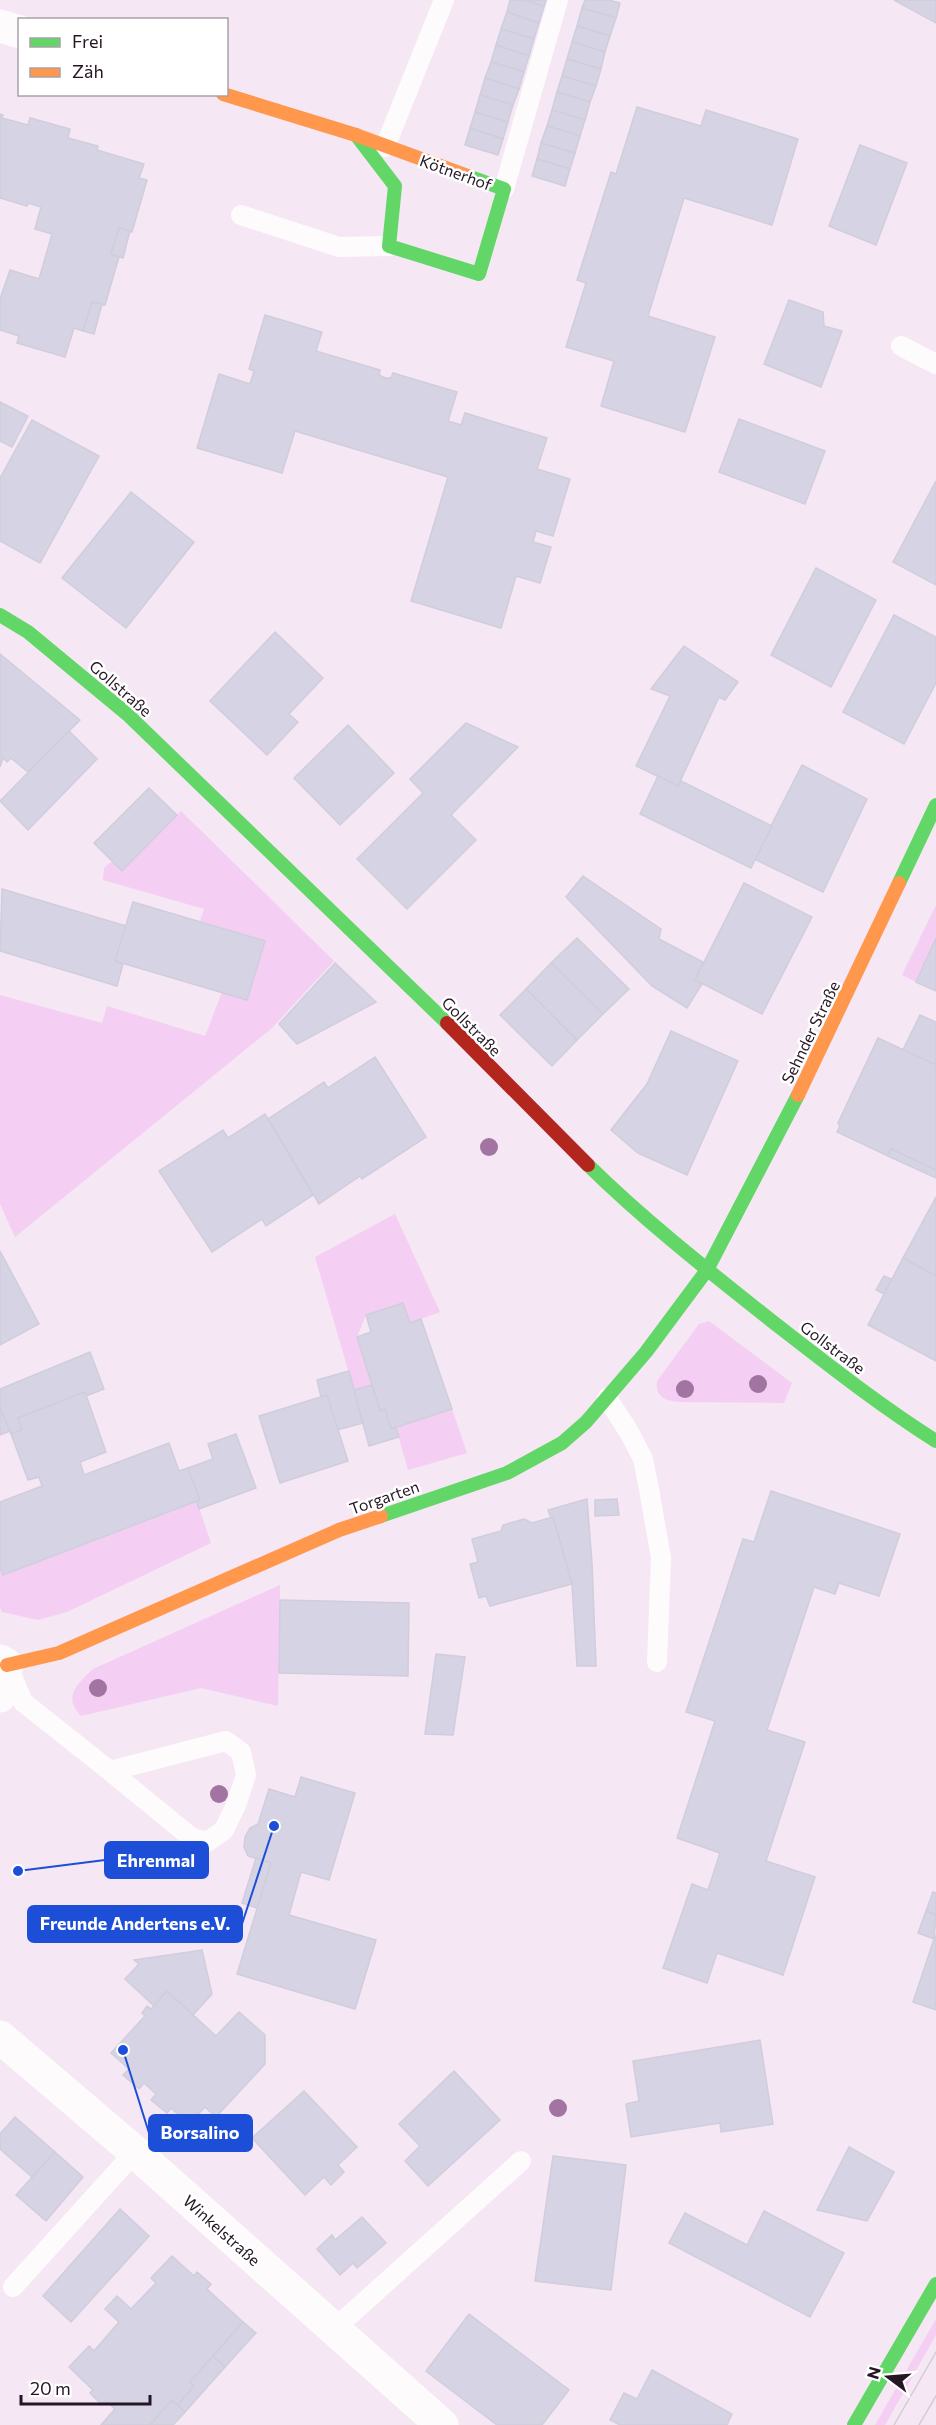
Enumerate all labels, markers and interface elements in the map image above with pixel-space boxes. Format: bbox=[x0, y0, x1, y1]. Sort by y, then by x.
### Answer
legend bbox=[18, 18, 228, 96]
text: Frei bbox=[72, 30, 103, 52]
text: Zäh bbox=[72, 60, 104, 82]
street label: Kötnerhof bbox=[417, 150, 495, 194]
street label: Gollstraße bbox=[86, 656, 156, 720]
street label: Sehnder Straße bbox=[777, 978, 843, 1086]
street label: Gollstraße bbox=[438, 992, 506, 1060]
street label: Gollstraße bbox=[797, 1317, 869, 1377]
street label: Torgarten bbox=[347, 1476, 421, 1518]
callout: Ehrenmal bbox=[105, 1842, 208, 1878]
text: Ehrenmal bbox=[117, 1849, 195, 1871]
callout: Freunde Andertens e.V. bbox=[28, 1906, 242, 1942]
text: Freunde Andertens e.V. bbox=[40, 1912, 231, 1934]
callout: Borsalino bbox=[149, 2115, 252, 2151]
text: Borsalino bbox=[161, 2121, 240, 2143]
street label: Winkelstraße bbox=[180, 2191, 264, 2269]
north arrow bbox=[858, 2347, 918, 2407]
text: N bbox=[862, 2364, 884, 2381]
scale bar bbox=[21, 2368, 150, 2406]
text: 20 m bbox=[30, 2377, 71, 2399]

